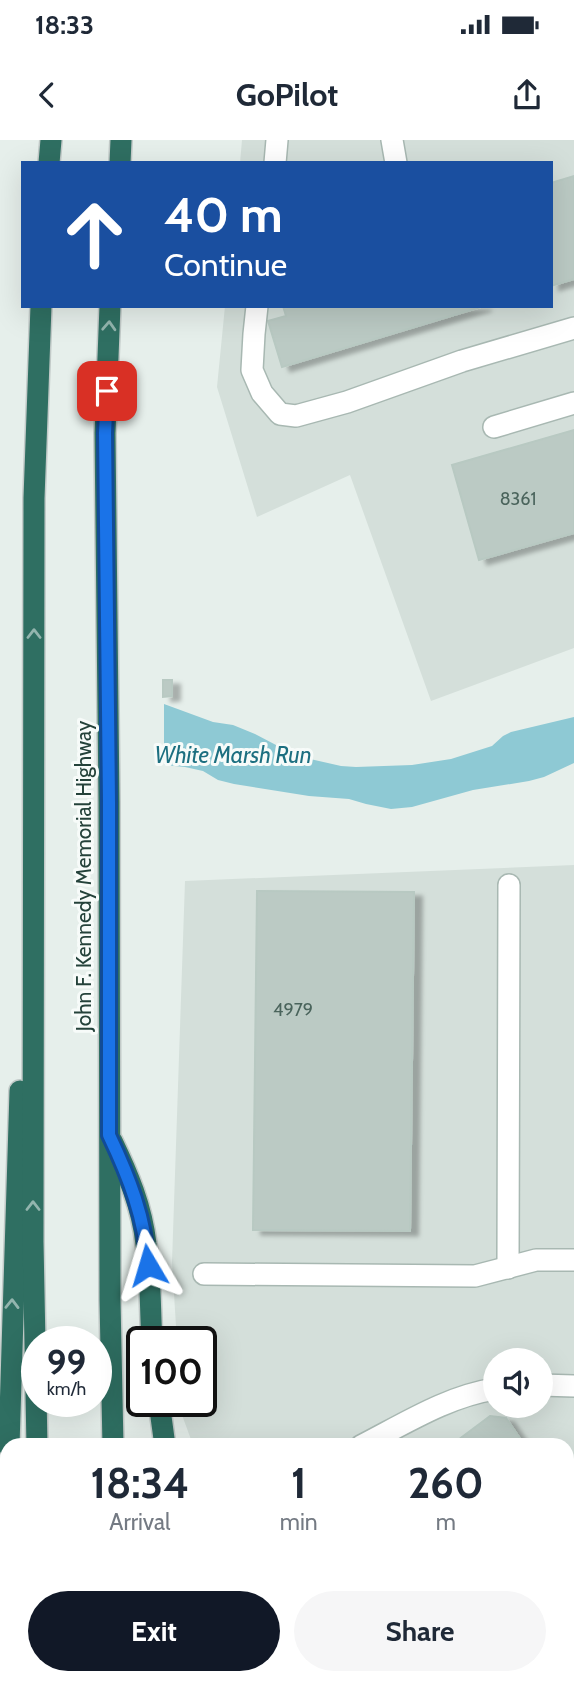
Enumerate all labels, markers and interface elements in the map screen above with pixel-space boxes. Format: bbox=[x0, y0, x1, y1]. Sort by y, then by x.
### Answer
text: 18:33 bbox=[35, 9, 94, 41]
text: GoPilot bbox=[236, 75, 338, 114]
icon: back bbox=[28, 76, 66, 114]
icon: share bbox=[508, 76, 546, 114]
text: 40 m bbox=[164, 185, 283, 244]
icon: ahead bbox=[49, 189, 140, 280]
text: Continue bbox=[164, 245, 287, 284]
one-way arrow bbox=[101, 320, 116, 331]
pin bbox=[77, 361, 137, 421]
icon: arrive bbox=[88, 372, 126, 410]
house number: 8361 bbox=[500, 488, 536, 510]
one-way arrow bbox=[26, 628, 42, 639]
street label: John F. Kennedy Memorial Highway bbox=[71, 720, 96, 1032]
water label: White Marsh Run bbox=[154, 741, 312, 769]
house number: 4979 bbox=[273, 999, 313, 1021]
one-way arrow bbox=[25, 1200, 41, 1211]
position arrow bbox=[111, 1228, 185, 1302]
one-way arrow bbox=[5, 1298, 20, 1309]
speed limit sign: 100 bbox=[126, 1326, 217, 1417]
text: 99 bbox=[47, 1341, 86, 1384]
map controls bbox=[483, 1348, 553, 1418]
button: sound bbox=[483, 1348, 553, 1418]
text: km/h bbox=[47, 1378, 86, 1400]
text: 18:34 bbox=[90, 1457, 189, 1509]
text: 1 bbox=[291, 1457, 306, 1509]
text: 260 bbox=[408, 1457, 484, 1509]
text: Arrival bbox=[109, 1508, 171, 1536]
text: min bbox=[280, 1508, 318, 1536]
text: m bbox=[436, 1508, 456, 1536]
button: Exit bbox=[28, 1591, 280, 1671]
button: Share bbox=[294, 1591, 546, 1671]

